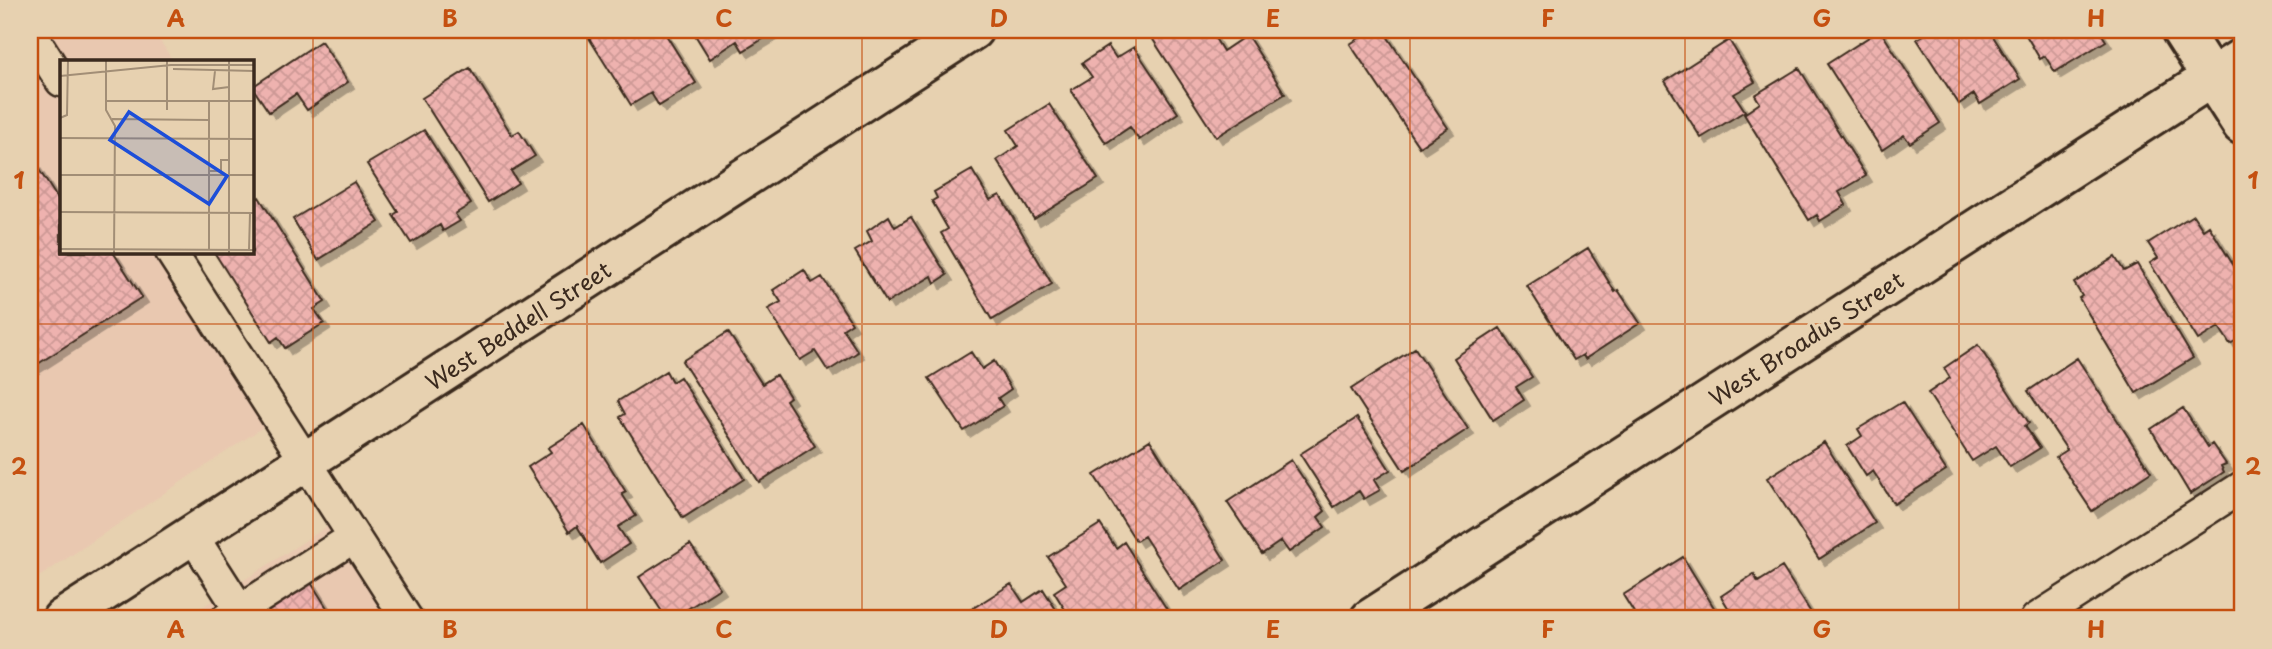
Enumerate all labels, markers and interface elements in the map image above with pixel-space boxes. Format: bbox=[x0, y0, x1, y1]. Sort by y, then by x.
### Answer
text: A bbox=[167, 0, 185, 35]
text: B bbox=[442, 0, 458, 35]
text: C bbox=[715, 0, 733, 35]
text: D bbox=[990, 0, 1008, 35]
text: E bbox=[1266, 0, 1280, 35]
text: F bbox=[1541, 0, 1555, 35]
text: G bbox=[1813, 0, 1831, 35]
text: H bbox=[2087, 0, 2105, 35]
inset map bbox=[60, 60, 254, 254]
text: 1 bbox=[14, 162, 25, 197]
text: 1 bbox=[2248, 162, 2259, 197]
street label: West Beddell Street bbox=[418, 252, 618, 398]
street label: West Broadus Street bbox=[1702, 262, 1910, 414]
text: 2 bbox=[11, 448, 27, 483]
text: 2 bbox=[2245, 448, 2261, 483]
text: A bbox=[167, 611, 185, 646]
text: B bbox=[442, 611, 458, 646]
text: C bbox=[715, 611, 733, 646]
text: D bbox=[990, 611, 1008, 646]
text: E bbox=[1266, 611, 1280, 646]
text: F bbox=[1541, 611, 1555, 646]
text: G bbox=[1813, 611, 1831, 646]
text: H bbox=[2087, 611, 2105, 646]

